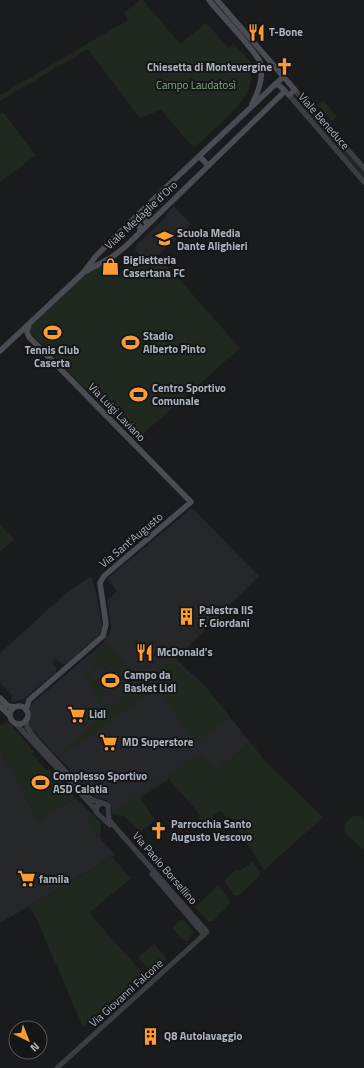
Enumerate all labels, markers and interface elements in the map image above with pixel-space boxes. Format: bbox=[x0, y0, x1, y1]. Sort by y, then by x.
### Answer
restaurant icon: T-Bone bbox=[246, 22, 266, 42]
place label: T-Bone bbox=[269, 24, 303, 40]
church icon: Chiesetta di Montevergine bbox=[275, 57, 295, 77]
place label: Chiesetta di Montevergine bbox=[147, 59, 272, 75]
park label: Campo Laudatosì bbox=[156, 77, 236, 93]
street label: Viale Beneduce bbox=[295, 89, 353, 153]
street label: Viale Medaglie d'Oro bbox=[101, 177, 181, 253]
place label: Scuola Media Dante Alighieri bbox=[177, 225, 248, 254]
school or university icon: Scuola Media Dante Alighieri bbox=[154, 229, 174, 249]
place label: Biglietteria Casertana FC bbox=[123, 252, 185, 281]
shop icon: Biglietteria Casertana FC bbox=[100, 256, 120, 276]
sports icon: Tennis Club Caserta bbox=[42, 322, 62, 342]
place label: Stadio Alberto Pinto bbox=[143, 328, 206, 357]
sports icon: Stadio Alberto Pinto bbox=[120, 332, 140, 352]
place label: Tennis Club Caserta bbox=[25, 342, 79, 371]
street label: Via Luigi Laviano bbox=[85, 379, 149, 445]
place label: Centro Sportivo Comunale bbox=[152, 380, 226, 409]
sports icon: Centro Sportivo Comunale bbox=[129, 384, 149, 404]
street label: Via Sant'Augusto bbox=[96, 509, 166, 571]
place label: Palestra IIS F. Giordani bbox=[199, 602, 253, 631]
building icon: Palestra IIS F. Giordani bbox=[176, 606, 196, 626]
restaurant icon: McDonald's bbox=[134, 642, 154, 662]
place label: McDonald's bbox=[157, 644, 213, 660]
place label: Campo da Basket Lidl bbox=[124, 667, 176, 696]
sports icon: Campo da Basket Lidl bbox=[101, 671, 121, 691]
supermarket icon: Lidl bbox=[66, 704, 86, 724]
place label: Lidl bbox=[89, 706, 106, 722]
supermarket icon: MD Superstore bbox=[99, 732, 119, 752]
place label: MD Superstore bbox=[122, 734, 194, 750]
place label: Complesso Sportivo ASD Calatia bbox=[53, 768, 147, 797]
sports icon: Complesso Sportivo ASD Calatia bbox=[30, 772, 50, 792]
place label: Parrocchia Santo Augusto Vescovo bbox=[171, 816, 252, 845]
church icon: Parrocchia Santo Augusto Vescovo bbox=[148, 820, 168, 840]
street label: Via Paolo Borsellino bbox=[129, 828, 201, 908]
supermarket icon: famila bbox=[16, 869, 36, 889]
place label: famila bbox=[39, 871, 70, 887]
street label: Via Giovanni Falcone bbox=[86, 955, 167, 1031]
north arrow bbox=[8, 1020, 48, 1060]
building icon: Q8 Autolavaggio bbox=[141, 1026, 161, 1046]
place label: Q8 Autolavaggio bbox=[164, 1028, 242, 1044]
text: N bbox=[27, 1039, 43, 1056]

